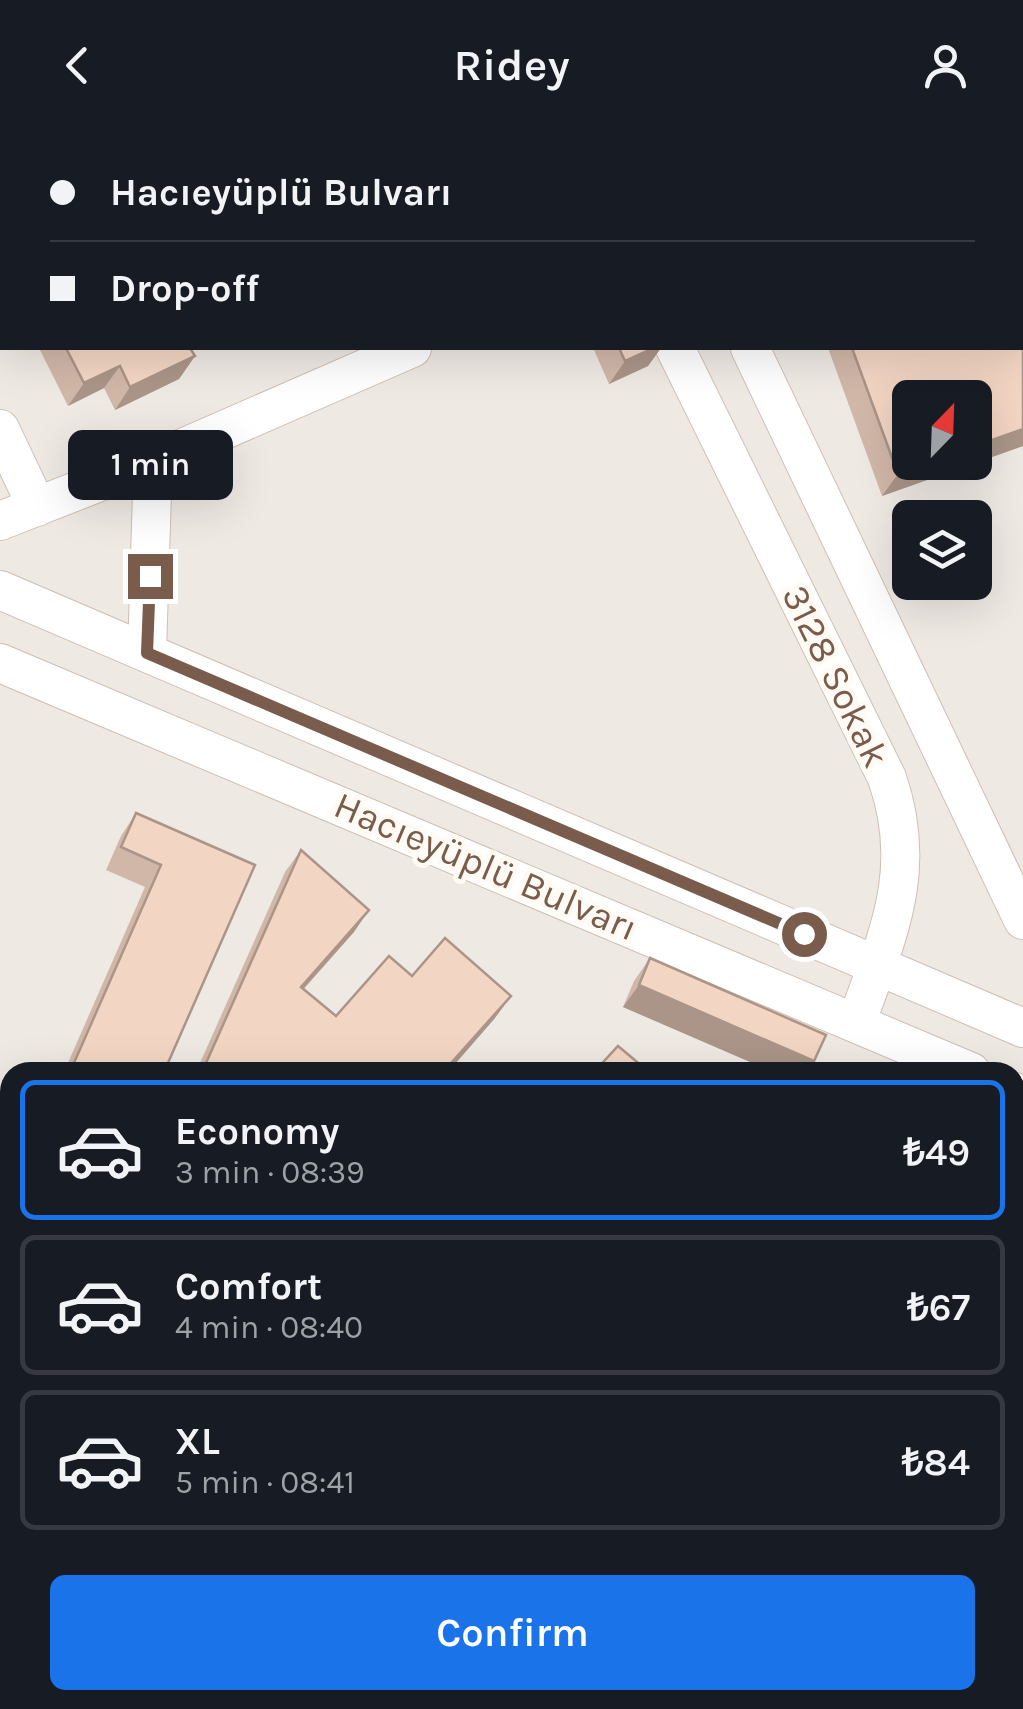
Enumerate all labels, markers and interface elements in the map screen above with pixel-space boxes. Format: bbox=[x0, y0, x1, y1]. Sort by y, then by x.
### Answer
icon: back bbox=[50, 38, 105, 93]
icon: person bbox=[918, 38, 973, 93]
text: Ridey bbox=[453, 39, 570, 91]
text: Hacıeyüplü Bulvarı bbox=[110, 170, 452, 215]
text: Drop-off bbox=[110, 266, 259, 311]
north arrow bbox=[892, 380, 992, 480]
map controls bbox=[892, 380, 992, 600]
callout: 1 min bbox=[68, 431, 232, 501]
text: 1 min bbox=[111, 446, 190, 483]
button: layers bbox=[892, 500, 992, 600]
route end bbox=[128, 554, 173, 599]
street label: 3128 Sokak bbox=[772, 578, 899, 775]
street label: Hacıeyüplü Bulvarı bbox=[328, 782, 644, 951]
route start bbox=[782, 912, 827, 957]
icon: car bbox=[55, 1105, 145, 1195]
text: Economy bbox=[175, 1109, 339, 1154]
text: ₺49 bbox=[903, 1130, 970, 1175]
text: 3 min · 08:39 bbox=[175, 1154, 365, 1191]
icon: car bbox=[55, 1260, 145, 1350]
text: Comfort bbox=[175, 1264, 322, 1309]
text: ₺67 bbox=[907, 1285, 970, 1330]
text: 4 min · 08:40 bbox=[175, 1309, 363, 1346]
icon: car bbox=[55, 1415, 145, 1505]
text: XL bbox=[175, 1419, 220, 1464]
text: ₺84 bbox=[902, 1440, 970, 1485]
text: 5 min · 08:41 bbox=[175, 1464, 355, 1501]
button: Confirm bbox=[50, 1575, 975, 1690]

